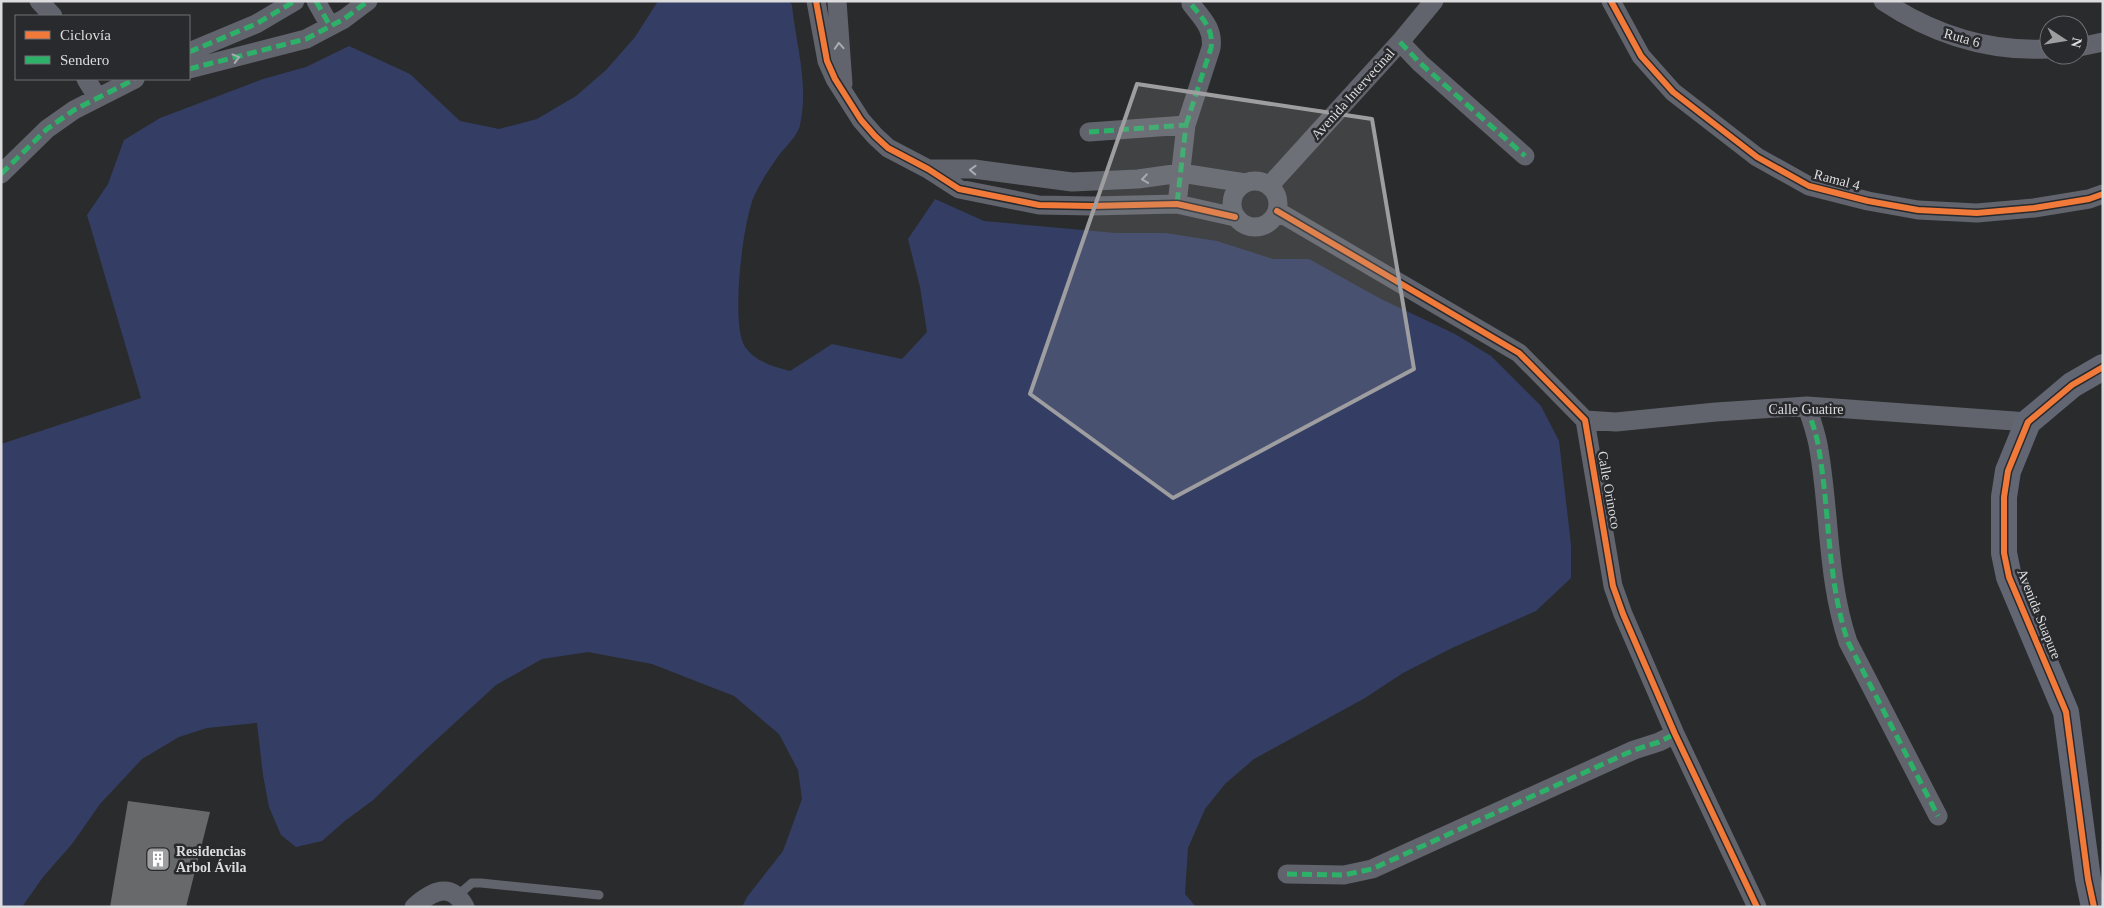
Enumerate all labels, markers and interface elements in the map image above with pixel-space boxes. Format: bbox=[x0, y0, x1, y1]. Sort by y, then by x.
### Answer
legend bbox=[15, 15, 190, 80]
north arrow bbox=[2039, 15, 2089, 65]
street label: Ruta 6 bbox=[1942, 26, 1982, 50]
text: Ciclovía bbox=[60, 27, 111, 43]
text: N bbox=[2068, 36, 2085, 49]
one-way arrow bbox=[834, 42, 845, 50]
street label: Avenida Intervecinal bbox=[1308, 46, 1398, 142]
text: Sendero bbox=[60, 52, 109, 68]
one-way arrow bbox=[231, 53, 239, 63]
one-way arrow bbox=[969, 164, 977, 175]
street label: Ramal 4 bbox=[1812, 167, 1862, 193]
one-way arrow bbox=[1140, 173, 1149, 183]
street label: Calle Guatire bbox=[1768, 402, 1844, 417]
street label: Calle Orinoco bbox=[1595, 450, 1623, 530]
street label: Avenida Suapure bbox=[2014, 567, 2064, 661]
place label: Residencias Arbol Ávila bbox=[176, 844, 247, 875]
building icon: Residencias Arbol Ávila bbox=[145, 846, 171, 872]

